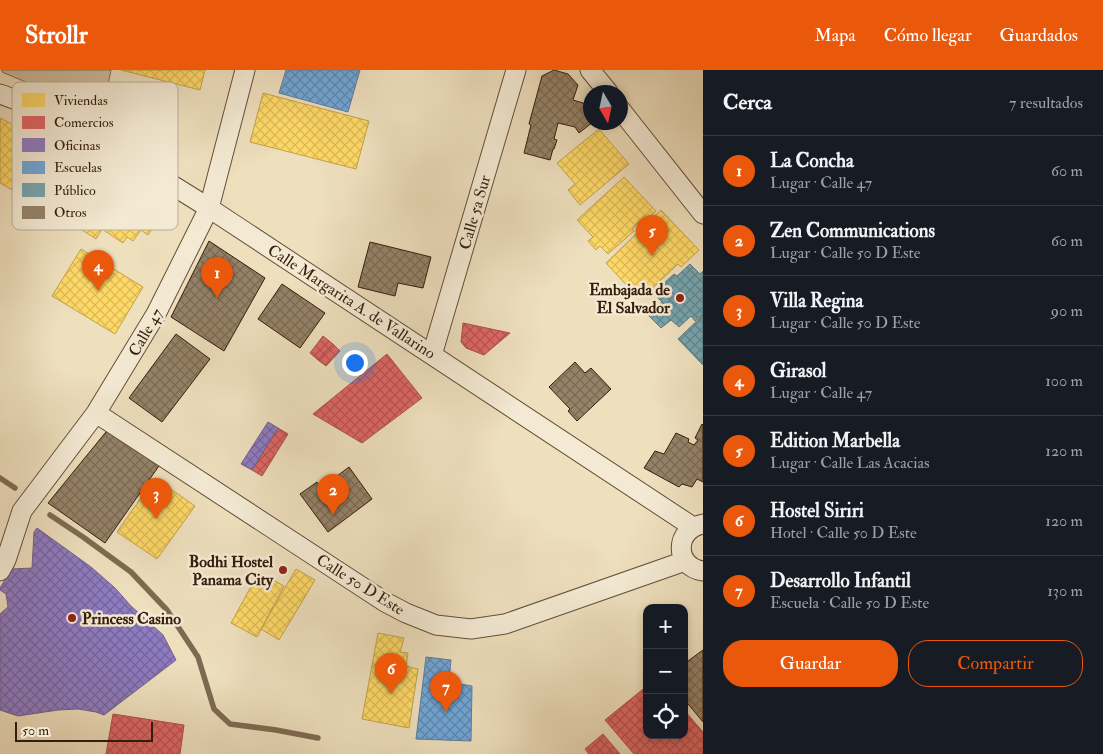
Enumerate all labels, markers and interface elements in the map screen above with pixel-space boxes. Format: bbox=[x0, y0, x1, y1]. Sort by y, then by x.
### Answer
text: Strollr bbox=[25, 20, 88, 51]
text: Mapa bbox=[815, 24, 856, 47]
text: Cómo llegar bbox=[884, 24, 972, 47]
text: Guardados bbox=[1000, 24, 1078, 47]
legend bbox=[12, 82, 178, 230]
north arrow bbox=[583, 85, 628, 130]
text: Cerca bbox=[723, 89, 772, 116]
text: Viviendas bbox=[54, 92, 108, 109]
text: 7 resultados bbox=[1009, 93, 1083, 113]
text: Comercios bbox=[54, 114, 114, 131]
text: Oficinas bbox=[54, 137, 100, 154]
text: La Concha bbox=[770, 149, 854, 173]
text: Escuelas bbox=[54, 159, 102, 176]
text: 1 bbox=[736, 161, 742, 181]
text: 60 m bbox=[1051, 161, 1083, 181]
street label: Calle 5a Sur bbox=[455, 173, 495, 252]
text: Lugar · Calle 47 bbox=[770, 173, 872, 193]
text: Público bbox=[54, 182, 96, 199]
text: Otros bbox=[54, 204, 87, 221]
pin: 5 bbox=[636, 215, 668, 256]
text: Zen Communications bbox=[770, 219, 935, 243]
text: 2 bbox=[735, 231, 743, 251]
text: 60 m bbox=[1051, 231, 1083, 251]
street label: Calle Margarita A. de Vallarino bbox=[264, 240, 439, 364]
text: Lugar · Calle 50 D Este bbox=[770, 243, 920, 263]
pin: 4 bbox=[82, 250, 114, 291]
pin: 1 bbox=[201, 257, 233, 298]
place label: Embajada de El Salvador bbox=[589, 280, 671, 318]
text: Villa Regina bbox=[770, 289, 863, 313]
marker: Embajada de El Salvador bbox=[674, 292, 686, 304]
text: 3 bbox=[736, 301, 742, 321]
text: 90 m bbox=[1051, 301, 1083, 321]
street label: Calle 47 bbox=[124, 304, 168, 360]
text: Lugar · Calle 50 D Este bbox=[770, 313, 920, 333]
your location bbox=[342, 350, 368, 376]
text: Girasol bbox=[770, 359, 826, 383]
text: 4 bbox=[735, 371, 743, 391]
text: 100 m bbox=[1045, 371, 1083, 391]
text: Lugar · Calle 47 bbox=[770, 383, 872, 403]
text: Edition Marbella bbox=[770, 429, 900, 453]
text: 5 bbox=[735, 441, 743, 461]
text: 120 m bbox=[1045, 441, 1083, 461]
text: Lugar · Calle Las Acacias bbox=[770, 453, 930, 473]
pin: 2 bbox=[317, 474, 349, 515]
pin: 3 bbox=[140, 478, 172, 519]
text: Hostel Siriri bbox=[770, 499, 864, 523]
text: 6 bbox=[735, 511, 743, 531]
text: 120 m bbox=[1045, 511, 1083, 531]
text: Hotel · Calle 50 D Este bbox=[770, 523, 917, 543]
street label: Calle 50 D Este bbox=[313, 550, 409, 620]
place label: Bodhi Hostel Panama City bbox=[189, 552, 274, 591]
marker: Bodhi Hostel Panama City bbox=[277, 564, 289, 576]
text: Desarrollo Infantil bbox=[770, 569, 911, 593]
text: 7 bbox=[735, 581, 743, 601]
text: 130 m bbox=[1047, 581, 1083, 601]
text: Escuela · Calle 50 D Este bbox=[770, 593, 929, 613]
map controls bbox=[643, 604, 688, 739]
button: + bbox=[643, 604, 688, 649]
place label: Princess Casino bbox=[82, 609, 181, 629]
marker: Princess Casino bbox=[66, 612, 78, 624]
button: Guardar bbox=[723, 640, 898, 687]
button: Compartir bbox=[908, 640, 1083, 687]
button: − bbox=[643, 649, 688, 694]
pin: 6 bbox=[375, 653, 407, 694]
pin: 7 bbox=[430, 671, 462, 712]
button: locate bbox=[643, 694, 688, 739]
scale bar bbox=[15, 719, 152, 742]
text: 50 m bbox=[22, 722, 49, 739]

